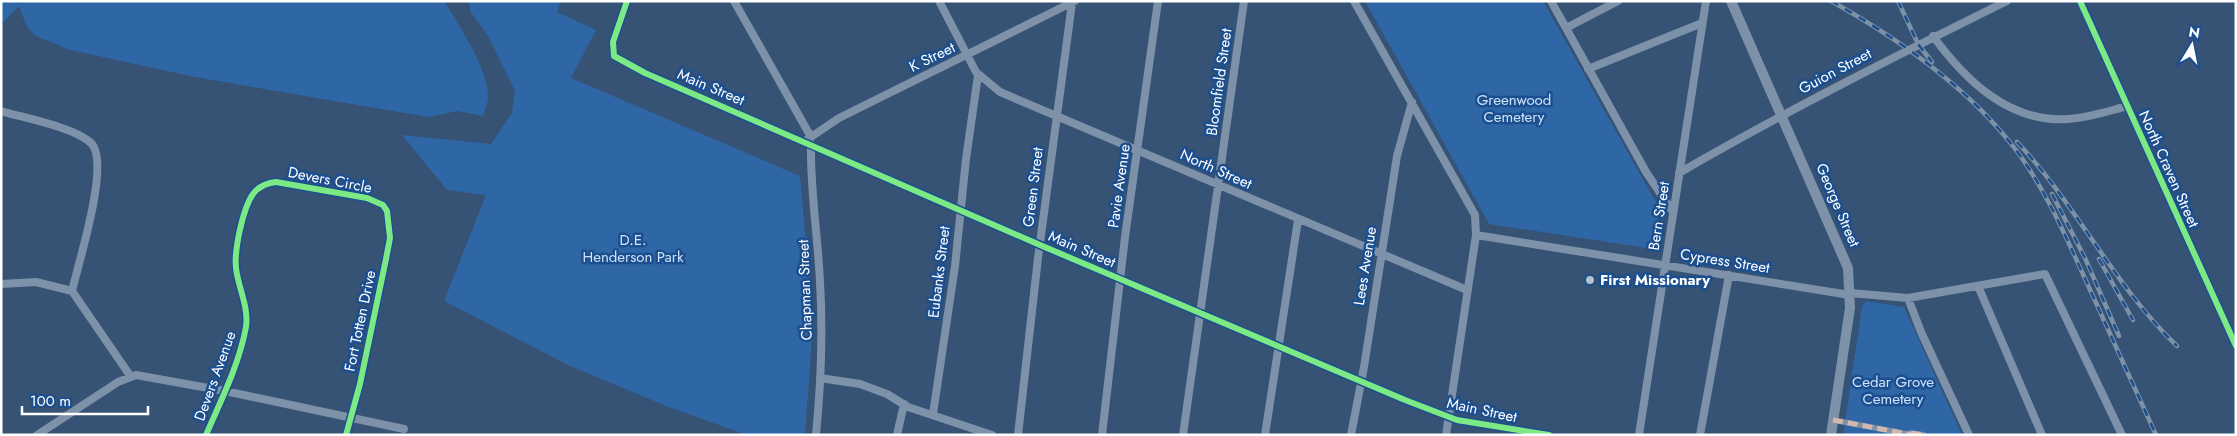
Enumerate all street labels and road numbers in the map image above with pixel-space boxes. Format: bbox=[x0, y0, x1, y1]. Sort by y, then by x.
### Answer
street label: Bloomfield Street bbox=[1201, 27, 1237, 137]
street label: K Street bbox=[905, 36, 959, 78]
street label: Guion Street bbox=[1795, 42, 1876, 99]
street label: Main Street bbox=[674, 63, 749, 111]
street label: North Craven Street bbox=[2133, 107, 2205, 231]
street label: Pavie Avenue bbox=[1102, 142, 1136, 229]
street label: North Street bbox=[1176, 143, 1256, 195]
street label: Green Street bbox=[1017, 145, 1049, 228]
street label: George Street bbox=[1810, 160, 1866, 251]
street label: Devers Circle bbox=[286, 161, 374, 199]
street label: Bern Street bbox=[1643, 180, 1675, 252]
street label: Eubanks Street bbox=[922, 224, 956, 319]
street label: Main Street bbox=[1045, 225, 1120, 273]
street label: Lees Avenue bbox=[1348, 225, 1382, 307]
street label: Chapman Street bbox=[792, 239, 818, 341]
street label: Cypress Street bbox=[1679, 243, 1772, 279]
street label: Fort Totten Drive bbox=[339, 268, 382, 374]
street label: Devers Avenue bbox=[189, 328, 242, 424]
street label: Main Street bbox=[1445, 392, 1520, 428]

